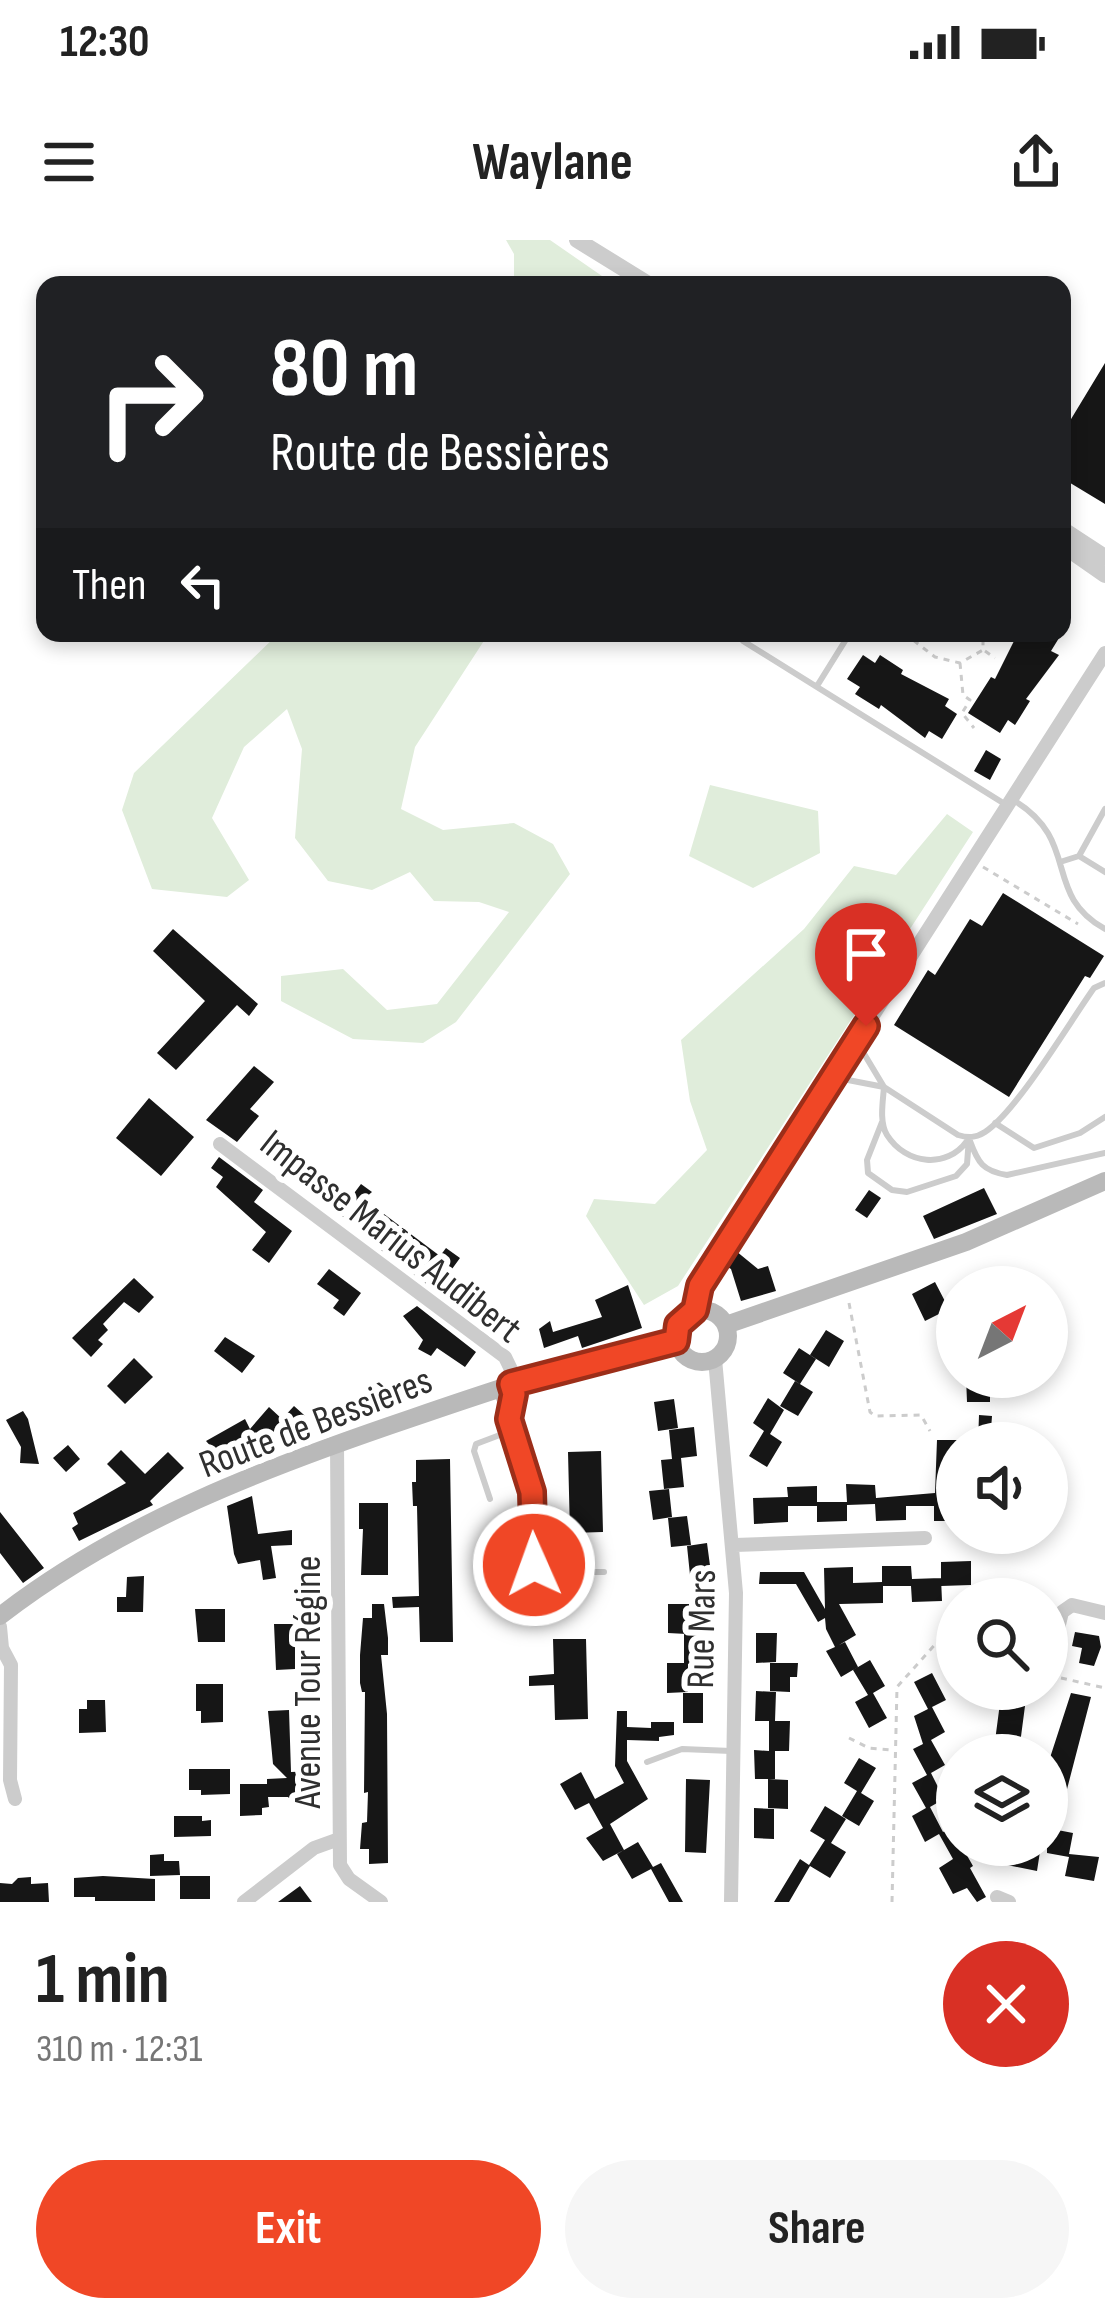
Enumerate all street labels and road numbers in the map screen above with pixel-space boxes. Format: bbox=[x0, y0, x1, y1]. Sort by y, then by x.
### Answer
street label: Impasse Marius Audibert bbox=[250, 1120, 530, 1354]
street label: Route de Bessières bbox=[193, 1357, 439, 1489]
street label: Avenue Tour Régine bbox=[285, 1555, 332, 1810]
street label: Rue Mars bbox=[678, 1569, 727, 1689]

